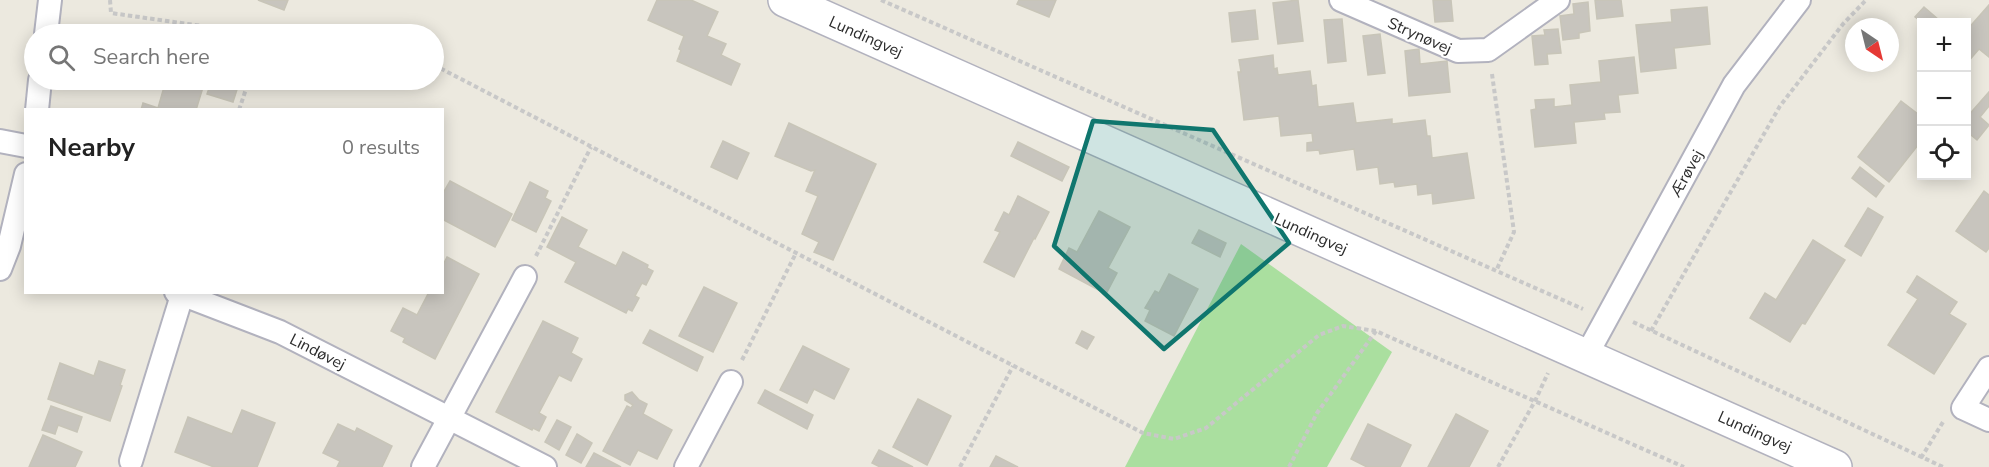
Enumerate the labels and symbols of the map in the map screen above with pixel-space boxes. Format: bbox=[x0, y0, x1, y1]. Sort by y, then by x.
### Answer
street label: Lundingvej bbox=[825, 11, 906, 63]
street label: Strynøvej bbox=[1384, 12, 1455, 60]
north arrow bbox=[1845, 18, 1899, 72]
street label: Ærøvej bbox=[1665, 146, 1709, 202]
street label: Lundingvej bbox=[1270, 208, 1351, 260]
street label: Lindøvej bbox=[286, 328, 349, 375]
street label: Lundingvej bbox=[1714, 406, 1795, 458]

